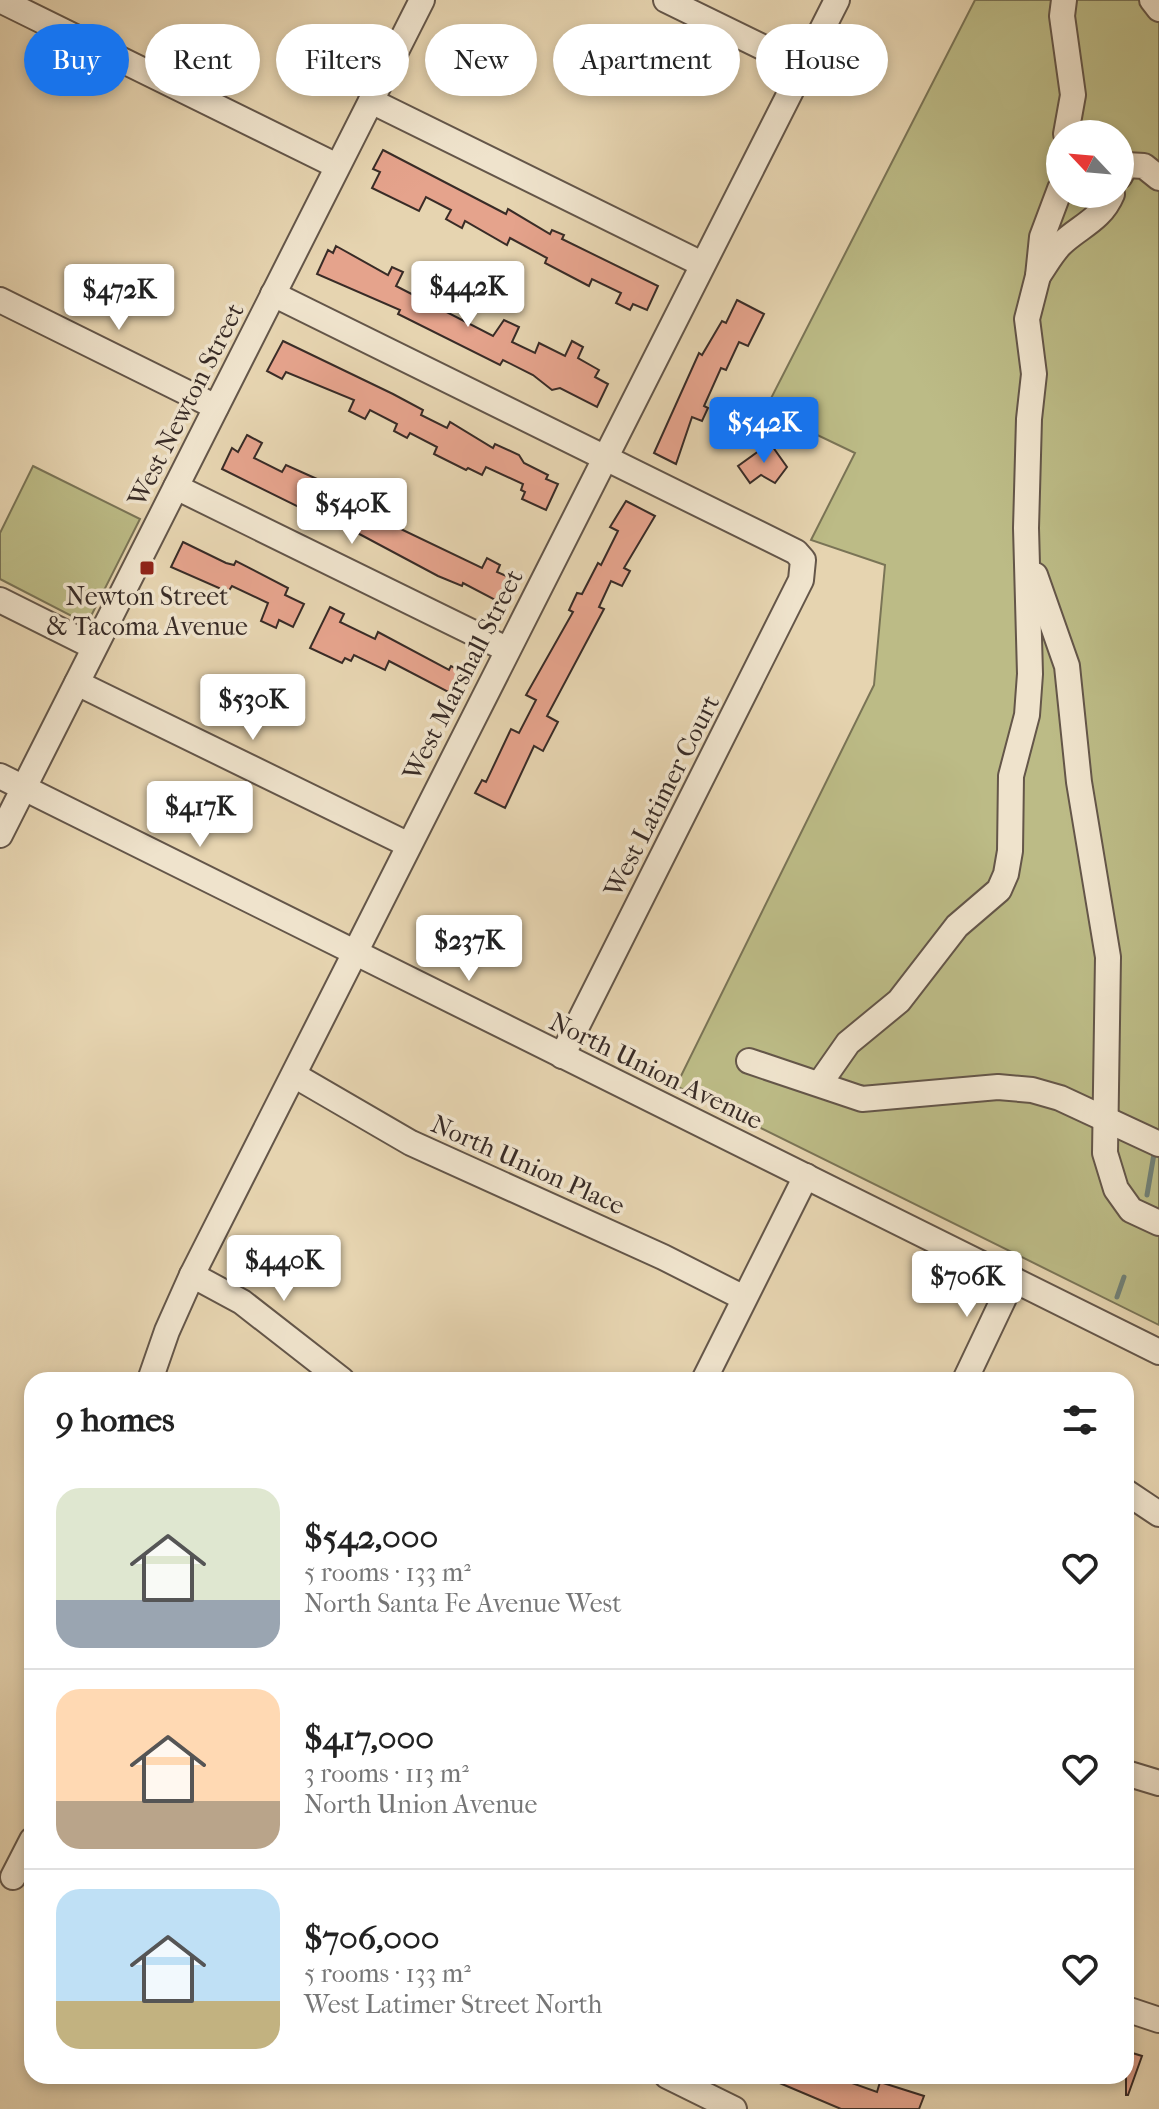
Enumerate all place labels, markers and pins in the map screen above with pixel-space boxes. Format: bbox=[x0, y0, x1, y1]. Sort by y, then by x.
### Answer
pin: $442K bbox=[412, 261, 524, 329]
pin: $472K bbox=[63, 264, 175, 332]
pin: $542K bbox=[708, 397, 820, 465]
pin: $540K bbox=[296, 478, 408, 546]
marker: Newton Street & Tacoma Avenue bbox=[138, 559, 156, 577]
place label: Newton Street & Tacoma Avenue bbox=[46, 581, 248, 642]
pin: $530K bbox=[197, 674, 309, 742]
pin: $417K bbox=[144, 781, 256, 849]
pin: $237K bbox=[413, 915, 525, 983]
pin: $440K bbox=[228, 1235, 340, 1303]
pin: $706K bbox=[911, 1251, 1023, 1319]

